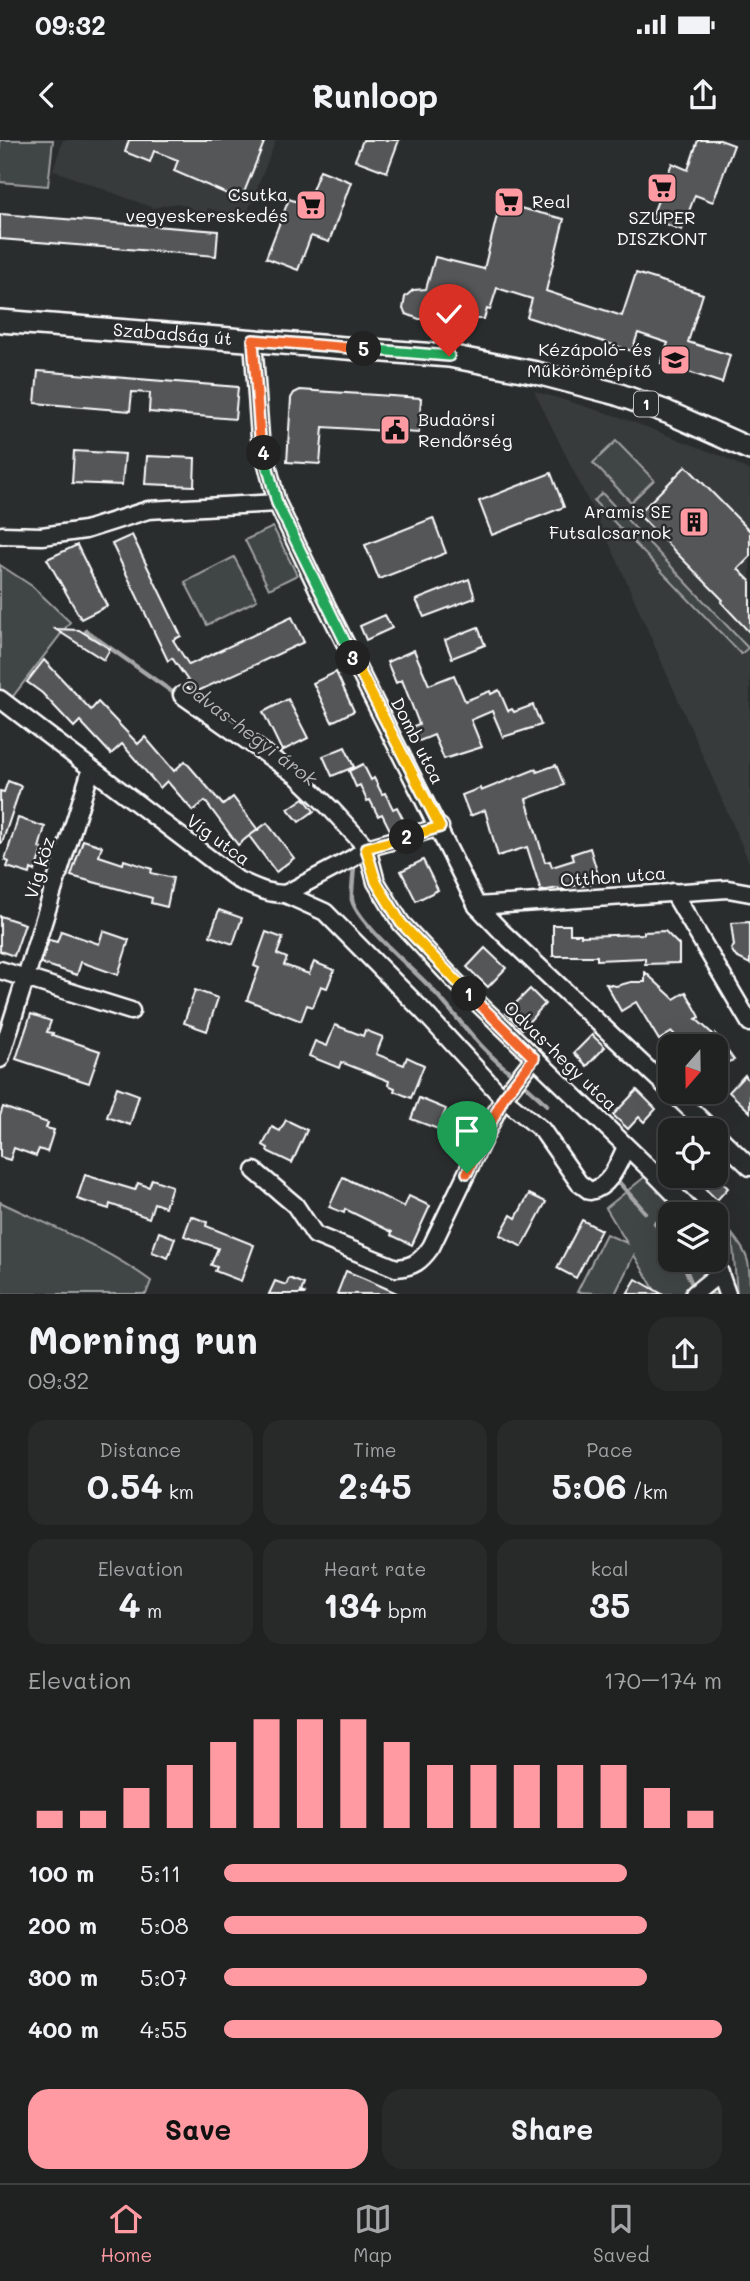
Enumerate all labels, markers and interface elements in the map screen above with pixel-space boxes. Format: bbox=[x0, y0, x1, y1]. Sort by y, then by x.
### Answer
text: 09:32 bbox=[35, 8, 106, 42]
text: Runloop bbox=[312, 74, 438, 116]
icon: back bbox=[28, 76, 66, 114]
icon: share bbox=[684, 76, 722, 114]
supermarket icon: SZUPER DISZKONT bbox=[645, 171, 679, 205]
place label: Csutka vegyeskereskedés bbox=[126, 182, 288, 227]
supermarket icon: Real bbox=[492, 185, 526, 219]
supermarket icon: Csutka vegyeskereskedés bbox=[294, 188, 328, 222]
place label: Real bbox=[532, 189, 570, 213]
place label: SZUPER DISZKONT bbox=[617, 205, 708, 250]
pin bbox=[419, 284, 479, 356]
icon: check bbox=[430, 295, 468, 333]
street label: Szabadság út bbox=[112, 317, 233, 350]
pin: 5 bbox=[346, 332, 382, 367]
text: 5 bbox=[358, 336, 369, 361]
place label: Kézápoló- és Műkörömépítő bbox=[527, 337, 652, 382]
school or university icon: Kézápoló- és Műkörömépítő bbox=[658, 343, 692, 377]
road number: 1 bbox=[634, 392, 658, 416]
place label: Budaörsi Rendőrség bbox=[418, 407, 512, 452]
public building icon: Budaörsi Rendőrség bbox=[378, 413, 412, 447]
pin: 4 bbox=[246, 436, 282, 470]
text: 4 bbox=[257, 440, 270, 465]
place label: Aramis SE Futsalcsarnok bbox=[549, 499, 671, 544]
building icon: Aramis SE Futsalcsarnok bbox=[677, 505, 711, 539]
pin: 3 bbox=[336, 640, 370, 676]
text: 3 bbox=[347, 645, 358, 670]
water label: Odvas-hegyi árok bbox=[176, 672, 323, 792]
street label: Domb utca bbox=[386, 693, 450, 788]
street label: Víg utca bbox=[182, 808, 255, 870]
pin: 2 bbox=[390, 820, 424, 854]
text: 2 bbox=[401, 824, 412, 849]
street label: Víg köz bbox=[18, 834, 60, 902]
street label: Otthon utca bbox=[559, 860, 667, 892]
pin: 1 bbox=[452, 976, 486, 1012]
text: 1 bbox=[464, 981, 473, 1006]
street label: Odvas-hegy utca bbox=[499, 995, 623, 1116]
north arrow bbox=[658, 1034, 728, 1104]
map controls bbox=[658, 1034, 728, 1272]
pin bbox=[437, 1101, 497, 1173]
icon: arrive bbox=[448, 1112, 486, 1150]
button: locate bbox=[658, 1118, 728, 1188]
button: layers bbox=[658, 1202, 728, 1272]
text: Morning run bbox=[28, 1314, 258, 1364]
button: share bbox=[648, 1317, 722, 1391]
text: 09:32 bbox=[28, 1365, 89, 1395]
text: Distance bbox=[99, 1437, 181, 1462]
text: Time bbox=[353, 1437, 397, 1462]
text: Pace bbox=[586, 1437, 633, 1462]
text: 0.54 bbox=[87, 1462, 163, 1508]
text: 2:45 bbox=[338, 1462, 412, 1508]
text: 5:06 bbox=[551, 1462, 627, 1508]
text: km bbox=[163, 1479, 194, 1504]
text: /km bbox=[627, 1479, 668, 1504]
text: Elevation bbox=[98, 1556, 183, 1581]
text: Heart rate bbox=[324, 1556, 426, 1581]
text: kcal bbox=[591, 1556, 629, 1581]
text: 4 bbox=[119, 1581, 141, 1627]
text: 134 bbox=[323, 1581, 382, 1627]
text: 35 bbox=[589, 1581, 630, 1627]
text: m bbox=[141, 1598, 162, 1623]
text: bpm bbox=[382, 1598, 427, 1623]
text: Elevation bbox=[28, 1665, 131, 1695]
text: 170–174 m bbox=[604, 1665, 722, 1695]
text: 100 m bbox=[28, 1858, 94, 1888]
text: 5:11 bbox=[140, 1858, 181, 1888]
text: 200 m bbox=[28, 1910, 97, 1940]
text: 5:08 bbox=[140, 1910, 189, 1940]
text: 300 m bbox=[28, 1962, 98, 1992]
text: 5:07 bbox=[140, 1962, 188, 1992]
text: 400 m bbox=[28, 2014, 99, 2044]
text: 4:55 bbox=[140, 2014, 187, 2044]
button: Save bbox=[28, 2089, 368, 2169]
button: Share bbox=[382, 2089, 722, 2169]
tab: Home bbox=[101, 2200, 152, 2267]
tab: Map bbox=[353, 2200, 392, 2267]
tab: Saved bbox=[593, 2200, 649, 2267]

